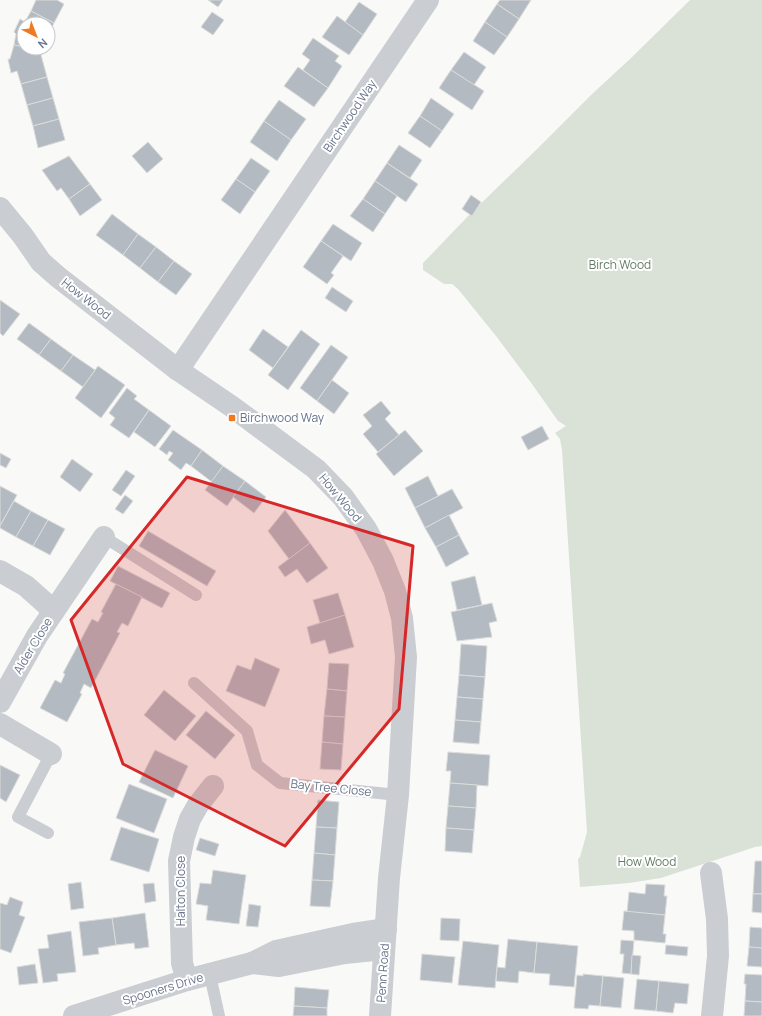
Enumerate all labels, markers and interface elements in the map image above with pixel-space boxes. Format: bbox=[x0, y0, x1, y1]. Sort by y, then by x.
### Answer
north arrow bbox=[16, 16, 56, 56]
text: N bbox=[35, 36, 51, 52]
street label: Birchwood Way bbox=[319, 76, 381, 155]
park label: Birch Wood bbox=[589, 256, 651, 273]
street label: How Wood bbox=[58, 274, 115, 323]
place label: Birchwood Way bbox=[240, 409, 325, 426]
marker: Birchwood Way bbox=[227, 413, 237, 423]
street label: How Wood bbox=[315, 470, 366, 526]
street label: Alder Close bbox=[9, 614, 56, 677]
street label: Bay Tree Close bbox=[290, 775, 372, 800]
park label: How Wood bbox=[618, 853, 676, 870]
street label: Halton Close bbox=[172, 856, 189, 926]
street label: Penn Road bbox=[372, 943, 393, 1003]
street label: Spooners Drive bbox=[120, 968, 205, 1009]

